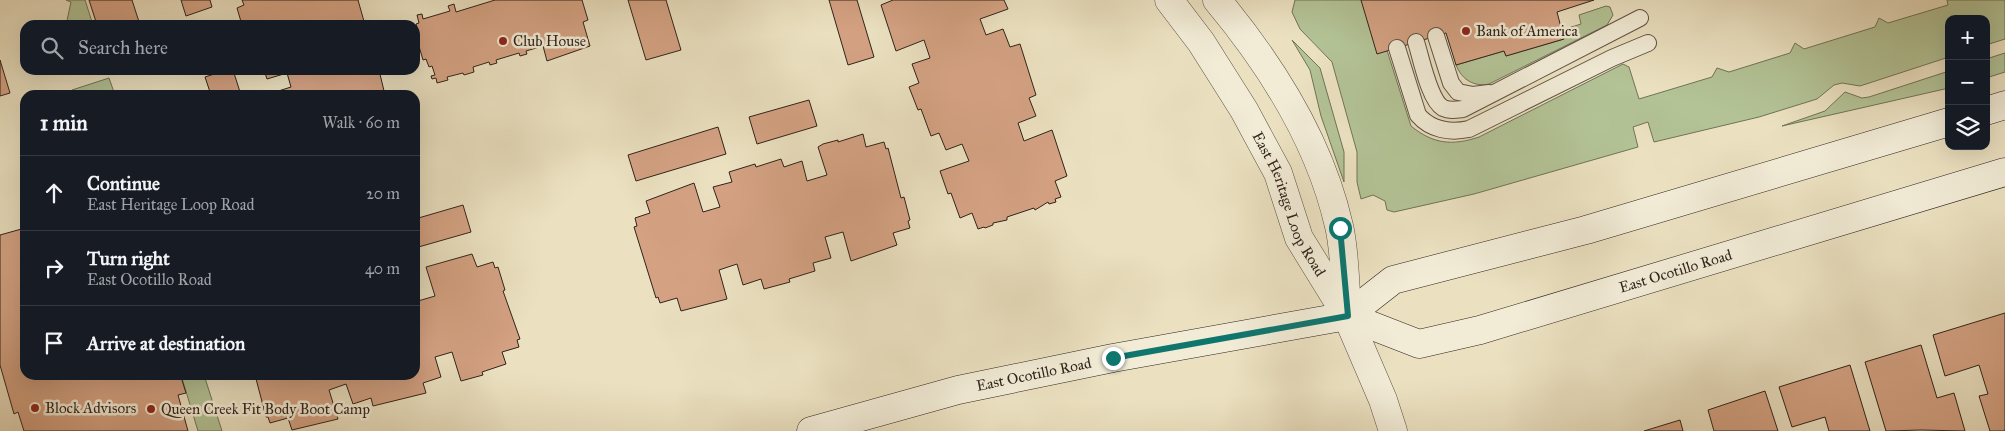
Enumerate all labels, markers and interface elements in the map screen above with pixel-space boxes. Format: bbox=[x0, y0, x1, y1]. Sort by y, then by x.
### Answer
map controls bbox=[1945, 15, 1990, 150]
button: + bbox=[1945, 15, 1990, 60]
search box bbox=[20, 20, 420, 75]
place label: Bank of America bbox=[1476, 22, 1578, 40]
marker: Bank of America bbox=[1460, 25, 1472, 37]
place label: Club House bbox=[513, 32, 586, 50]
icon: search bbox=[38, 34, 66, 62]
marker: Club House bbox=[497, 35, 509, 47]
text: Search here bbox=[78, 36, 168, 59]
button: − bbox=[1945, 60, 1990, 105]
button: layers bbox=[1945, 105, 1990, 150]
text: 1 min bbox=[40, 110, 88, 136]
text: Walk · 60 m bbox=[322, 113, 400, 132]
street label: East Heritage Loop Road bbox=[1248, 129, 1330, 280]
text: Continue bbox=[87, 172, 160, 195]
icon: ahead bbox=[40, 179, 68, 207]
text: 20 m bbox=[366, 184, 400, 203]
text: East Heritage Loop Road bbox=[87, 195, 255, 214]
route start bbox=[1329, 217, 1352, 240]
street label: East Ocotillo Road bbox=[1617, 246, 1735, 297]
text: Turn right bbox=[87, 247, 170, 270]
icon: right bbox=[40, 254, 68, 282]
text: 40 m bbox=[365, 259, 400, 278]
text: East Ocotillo Road bbox=[87, 270, 212, 289]
icon: arrive bbox=[40, 329, 68, 357]
text: Arrive at destination bbox=[87, 332, 245, 355]
route end bbox=[1102, 347, 1125, 370]
street label: East Ocotillo Road bbox=[975, 354, 1093, 395]
place label: Block Advisors bbox=[45, 399, 136, 417]
place label: Queen Creek Fit Body Boot Camp bbox=[161, 400, 370, 418]
marker: Block Advisors bbox=[29, 402, 41, 414]
marker: Queen Creek Fit Body Boot Camp bbox=[145, 403, 157, 415]

